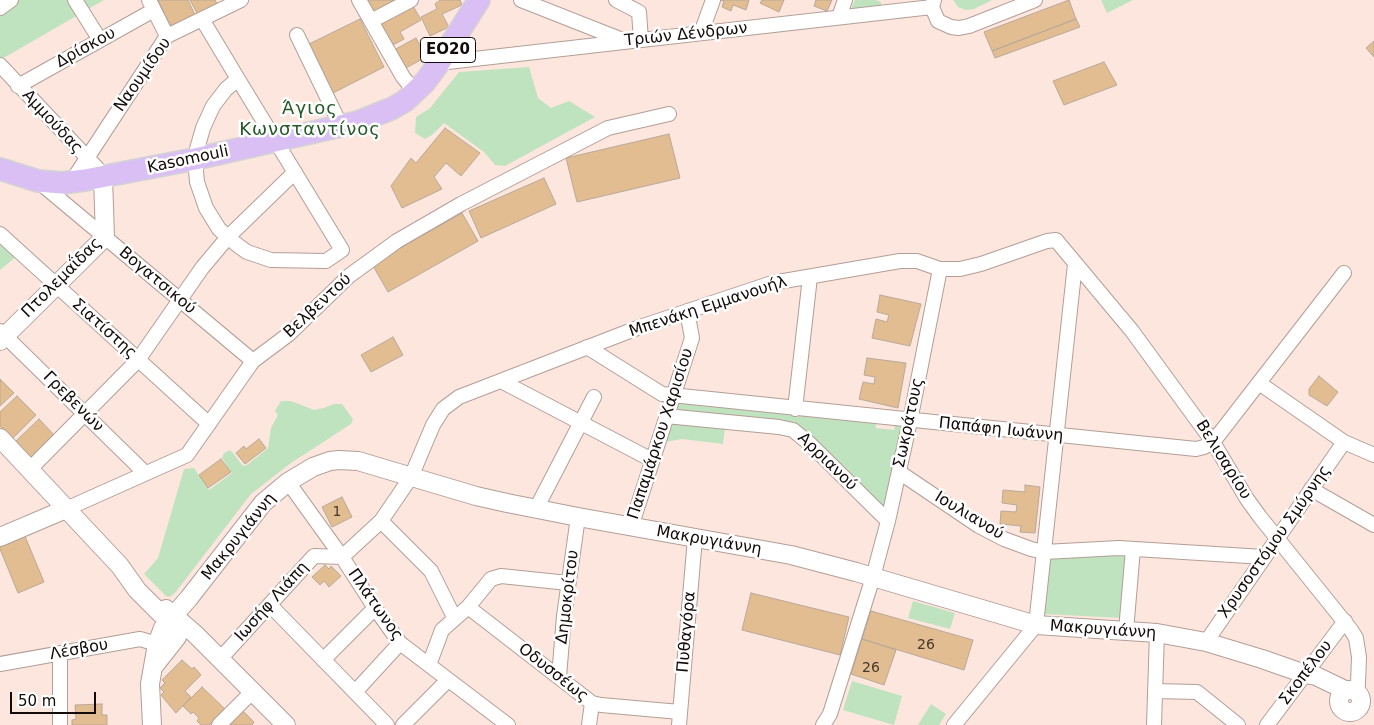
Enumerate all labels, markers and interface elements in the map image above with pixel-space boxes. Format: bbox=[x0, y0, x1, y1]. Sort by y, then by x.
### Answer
street label: Τριών Δένδρων bbox=[624, 19, 748, 51]
street label: Δρίσκου bbox=[53, 24, 119, 72]
street label: Ναουμίδου bbox=[110, 34, 176, 116]
road number: ΕΟ20 bbox=[420, 38, 476, 62]
street label: Αμμούδας bbox=[18, 86, 86, 158]
district label: Άγιος Κωνσταντίνος bbox=[238, 98, 382, 140]
street label: Kasomouli bbox=[146, 142, 230, 178]
street label: Πτολεμαΐδας bbox=[18, 234, 106, 322]
street label: Βογατσικού bbox=[115, 243, 199, 319]
street label: Βελβεντού bbox=[280, 270, 356, 342]
street label: Μπενάκη Εμμανουήλ bbox=[627, 272, 789, 342]
street label: Σιατίστης bbox=[68, 295, 140, 363]
street label: Παπαμάρκου Χαρισίου bbox=[624, 346, 698, 522]
street label: Γρεβενών bbox=[39, 368, 107, 436]
street label: Σωκράτους bbox=[890, 376, 928, 470]
street label: Παπάφη Ιωάννη bbox=[938, 414, 1064, 446]
street label: Βελισαρίου bbox=[1191, 417, 1255, 503]
street label: Αρριανού bbox=[793, 429, 861, 495]
street label: Χρυσοστόμου Σμύρνης bbox=[1215, 462, 1335, 622]
street label: Ιουλιανού bbox=[931, 488, 1007, 544]
street label: Μακρυγιάννη bbox=[198, 490, 280, 584]
house number: 1 bbox=[333, 504, 341, 520]
street label: Μακρυγιάννη bbox=[655, 522, 763, 560]
street label: Δημοκρίτου bbox=[553, 549, 583, 645]
street label: Ιωσήφ Λιάπη bbox=[231, 558, 313, 646]
street label: Πλάτωνος bbox=[343, 565, 407, 645]
street label: Πυθαγόρα bbox=[674, 591, 700, 673]
street label: Μακρυγιάννη bbox=[1049, 617, 1157, 643]
street label: Λέσβου bbox=[48, 635, 110, 665]
house number: 26 bbox=[917, 637, 935, 653]
street label: Σκοπέλου bbox=[1275, 637, 1337, 709]
street label: Οδυσσέως bbox=[514, 640, 592, 706]
house number: 26 bbox=[862, 660, 880, 676]
scale bar bbox=[12, 682, 99, 714]
text: 50 m bbox=[18, 692, 56, 710]

